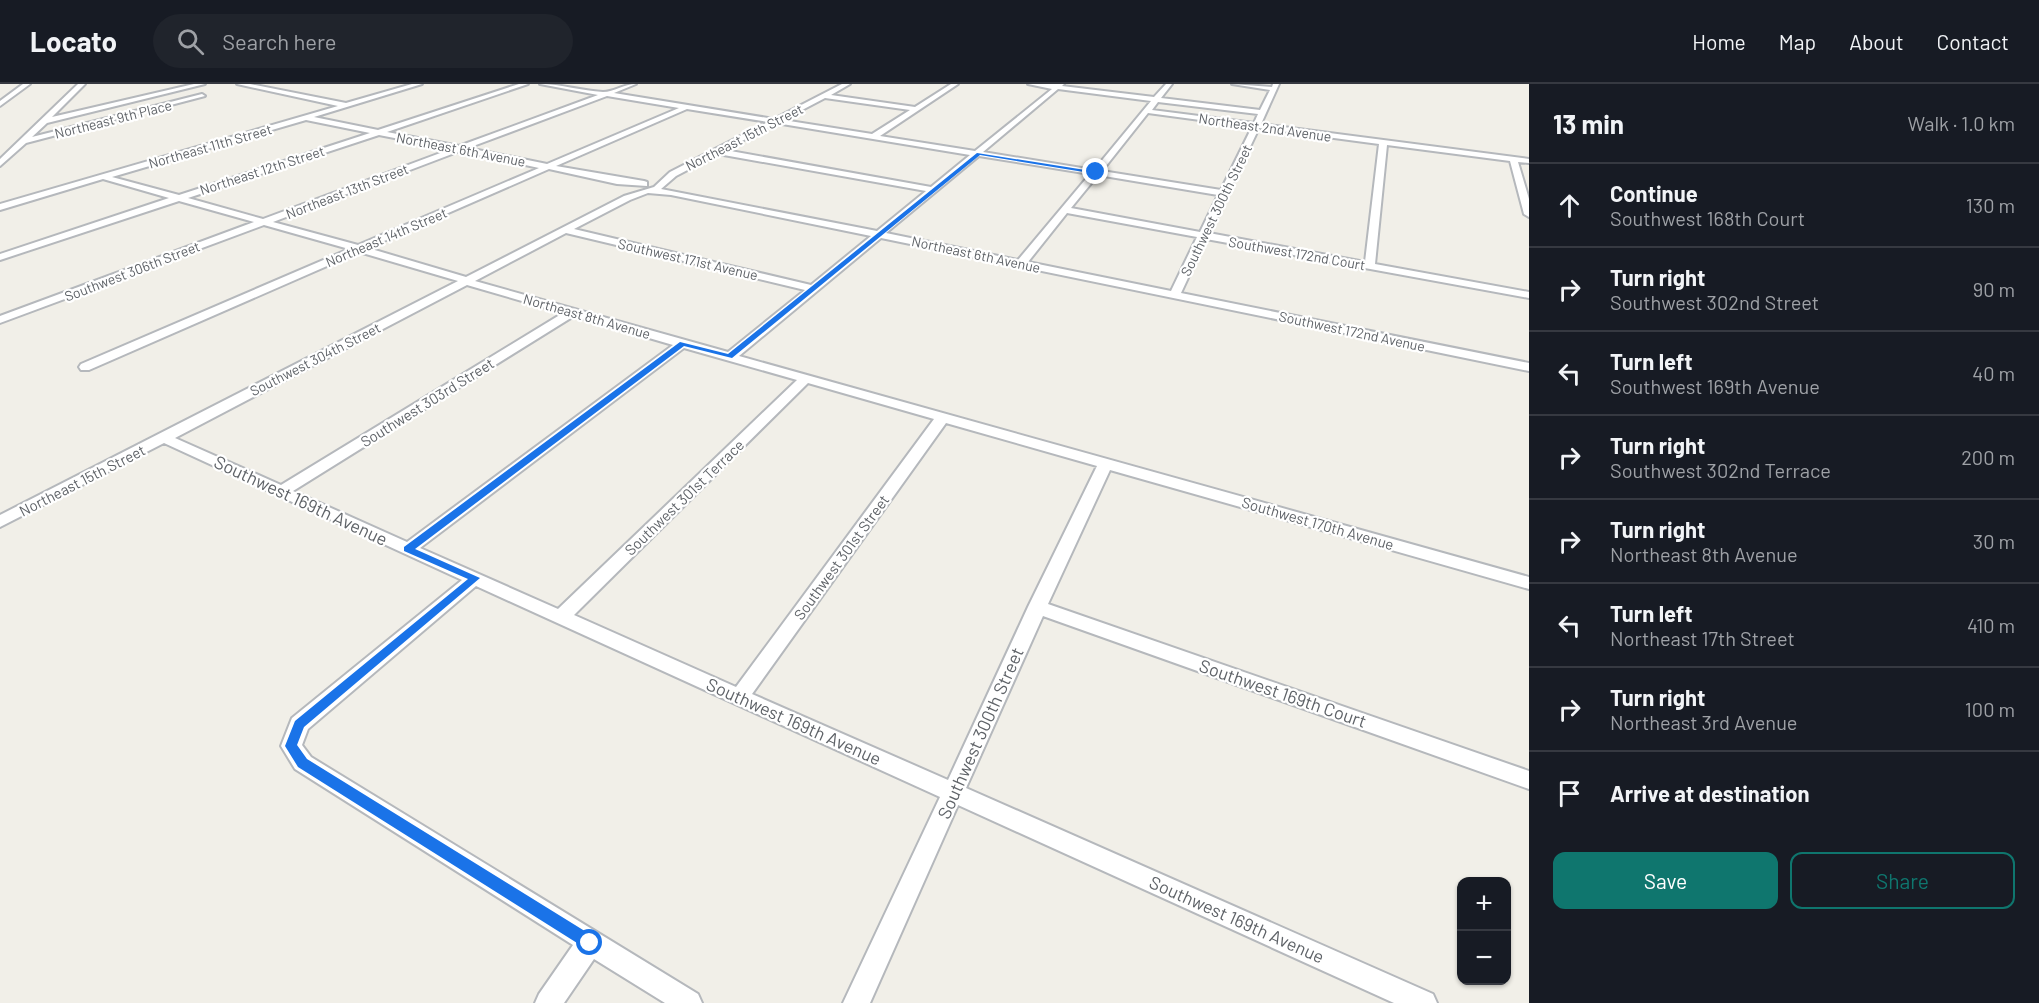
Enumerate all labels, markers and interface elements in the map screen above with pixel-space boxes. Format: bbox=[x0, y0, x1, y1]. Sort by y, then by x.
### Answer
search box bbox=[153, 14, 573, 68]
text: Locato bbox=[30, 24, 117, 58]
icon: search bbox=[174, 25, 207, 58]
text: Search here bbox=[222, 28, 337, 54]
text: Home bbox=[1692, 29, 1746, 54]
text: Map bbox=[1779, 29, 1816, 54]
text: About bbox=[1849, 29, 1904, 54]
text: Contact bbox=[1937, 29, 2009, 54]
street label: Northeast 9th Place bbox=[53, 96, 173, 142]
street label: Northeast 15th Street bbox=[682, 100, 806, 174]
text: 13 min bbox=[1553, 108, 1624, 139]
street label: Northeast 2nd Avenue bbox=[1197, 109, 1333, 145]
text: Walk · 1.0 km bbox=[1908, 111, 2015, 135]
street label: Northeast 11th Street bbox=[146, 120, 274, 172]
street label: Northeast 6th Avenue bbox=[395, 128, 527, 170]
street label: Southwest 300th Street bbox=[1177, 141, 1255, 279]
street label: Northeast 12th Street bbox=[197, 142, 327, 198]
route end bbox=[1082, 158, 1108, 184]
street label: Northeast 13th Street bbox=[283, 160, 411, 222]
text: Continue bbox=[1610, 180, 1698, 206]
icon: ahead bbox=[1553, 189, 1586, 222]
text: 130 m bbox=[1966, 193, 2015, 217]
street label: Northeast 14th Street bbox=[323, 204, 449, 270]
text: Southwest 168th Court bbox=[1610, 206, 1805, 230]
street label: Northeast 6th Avenue bbox=[910, 232, 1042, 276]
street label: Southwest 172nd Court bbox=[1227, 233, 1367, 273]
street label: Southwest 171st Avenue bbox=[616, 235, 760, 283]
street label: Southwest 306th Street bbox=[62, 237, 202, 305]
text: Turn right bbox=[1610, 264, 1705, 290]
icon: right bbox=[1553, 273, 1586, 306]
text: 90 m bbox=[1973, 277, 2015, 301]
street label: Northeast 8th Avenue bbox=[522, 290, 652, 342]
text: Southwest 302nd Street bbox=[1610, 290, 1819, 314]
street label: Southwest 172nd Avenue bbox=[1277, 307, 1427, 355]
street label: Southwest 304th Street bbox=[247, 319, 383, 399]
text: Turn left bbox=[1610, 348, 1693, 374]
street label: Southwest 303rd Street bbox=[357, 354, 497, 450]
icon: left bbox=[1553, 357, 1586, 390]
text: 40 m bbox=[1972, 361, 2015, 385]
text: Southwest 169th Avenue bbox=[1610, 374, 1820, 398]
text: Turn right bbox=[1610, 432, 1705, 458]
street label: Southwest 301st Terrace bbox=[621, 435, 747, 559]
street label: Northeast 15th Street bbox=[16, 440, 148, 520]
icon: right bbox=[1553, 441, 1586, 474]
text: 200 m bbox=[1961, 445, 2015, 469]
street label: Southwest 169th Avenue bbox=[211, 450, 391, 550]
text: Southwest 302nd Terrace bbox=[1610, 458, 1831, 482]
street label: Southwest 301st Street bbox=[790, 491, 892, 623]
street label: Southwest 170th Avenue bbox=[1240, 493, 1396, 553]
text: Turn right bbox=[1610, 516, 1705, 542]
icon: right bbox=[1553, 525, 1586, 558]
text: 30 m bbox=[1973, 529, 2015, 553]
text: Northeast 8th Avenue bbox=[1610, 542, 1798, 566]
text: Turn left bbox=[1610, 600, 1693, 626]
icon: left bbox=[1553, 609, 1586, 642]
text: 410 m bbox=[1967, 613, 2015, 637]
text: Northeast 17th Street bbox=[1610, 626, 1795, 650]
street label: Southwest 300th Street bbox=[932, 644, 1028, 822]
street label: Southwest 169th Court bbox=[1196, 654, 1370, 732]
street label: Southwest 169th Avenue bbox=[703, 673, 885, 769]
text: Turn right bbox=[1610, 684, 1705, 710]
icon: right bbox=[1553, 693, 1586, 726]
text: 100 m bbox=[1965, 697, 2015, 721]
text: Northeast 3rd Avenue bbox=[1610, 710, 1798, 734]
icon: arrive bbox=[1553, 777, 1586, 810]
text: Arrive at destination bbox=[1610, 780, 1809, 806]
button: Save bbox=[1553, 852, 1778, 909]
button: Share bbox=[1790, 852, 2015, 909]
street label: Southwest 169th Avenue bbox=[1146, 871, 1328, 967]
map controls bbox=[1457, 877, 1511, 985]
button: + bbox=[1457, 877, 1511, 931]
route start bbox=[576, 929, 602, 955]
button: − bbox=[1457, 931, 1511, 985]

